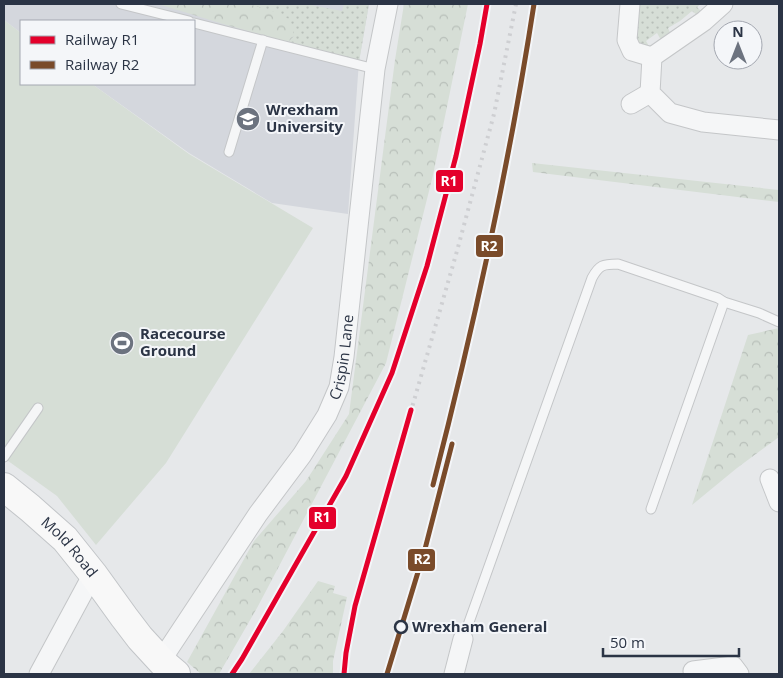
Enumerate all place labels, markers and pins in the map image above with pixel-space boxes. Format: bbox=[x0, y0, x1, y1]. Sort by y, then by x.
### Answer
place label: Wrexham University bbox=[266, 99, 344, 136]
school or university icon: Wrexham University bbox=[235, 106, 261, 132]
place label: Racecourse Ground bbox=[140, 323, 226, 360]
sports icon: Racecourse Ground bbox=[109, 330, 135, 356]
place label: Wrexham General bbox=[412, 616, 547, 636]
marker: Wrexham General bbox=[394, 620, 408, 634]

